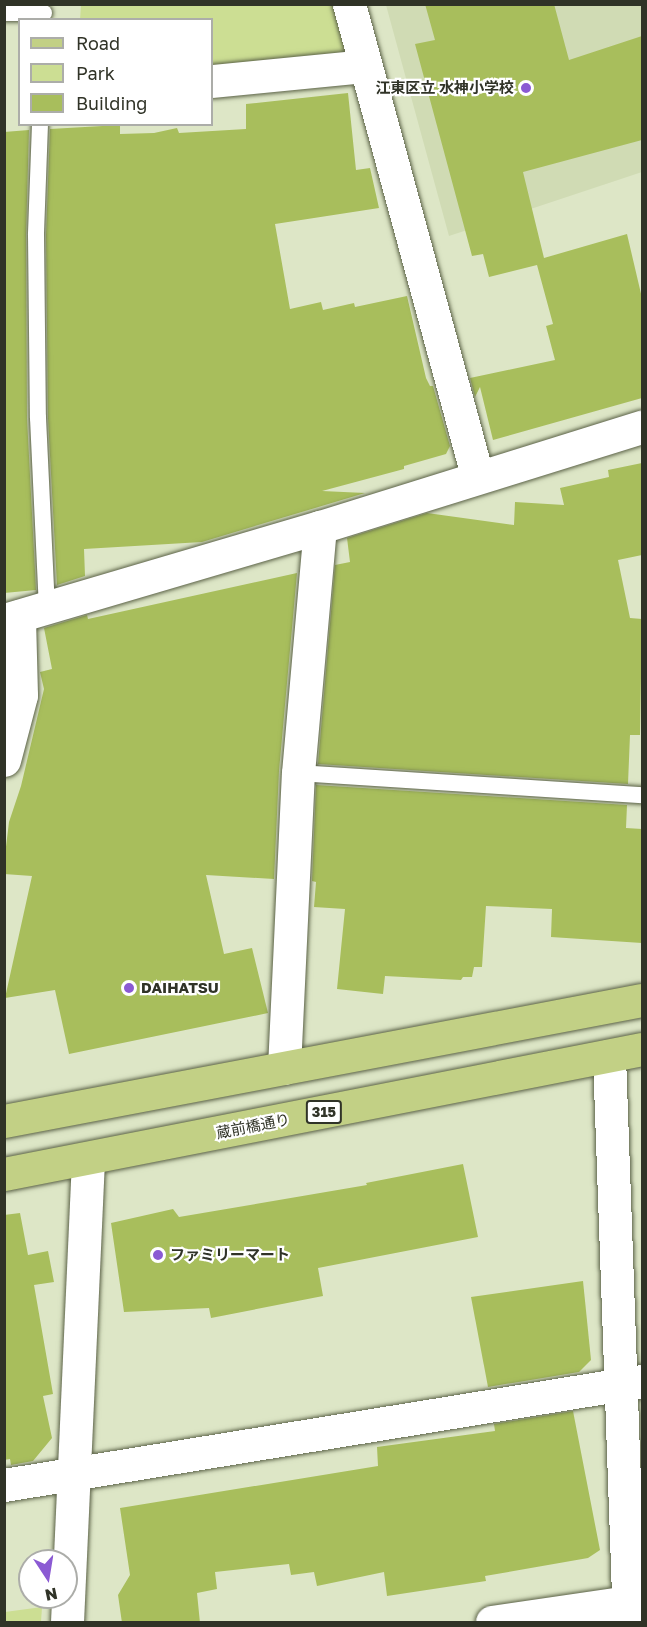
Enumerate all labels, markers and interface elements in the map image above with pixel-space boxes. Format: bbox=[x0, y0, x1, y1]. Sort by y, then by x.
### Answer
legend bbox=[18, 18, 213, 126]
text: Road bbox=[76, 32, 120, 54]
text: Park bbox=[76, 62, 115, 84]
place label: 江東区立 水神小学校 bbox=[375, 79, 514, 97]
marker: 江東区立 水神小学校 bbox=[519, 81, 533, 95]
text: Building bbox=[76, 92, 147, 114]
place label: DAIHATSU bbox=[141, 979, 219, 997]
marker: DAIHATSU bbox=[122, 981, 136, 995]
road number: 315 bbox=[304, 1101, 344, 1123]
street label: 蔵前橋通り bbox=[214, 1110, 292, 1142]
place label: ファミリーマート bbox=[170, 1246, 290, 1264]
marker: ファミリーマート bbox=[151, 1248, 165, 1262]
north arrow bbox=[18, 1549, 78, 1609]
text: N bbox=[43, 1584, 59, 1606]

